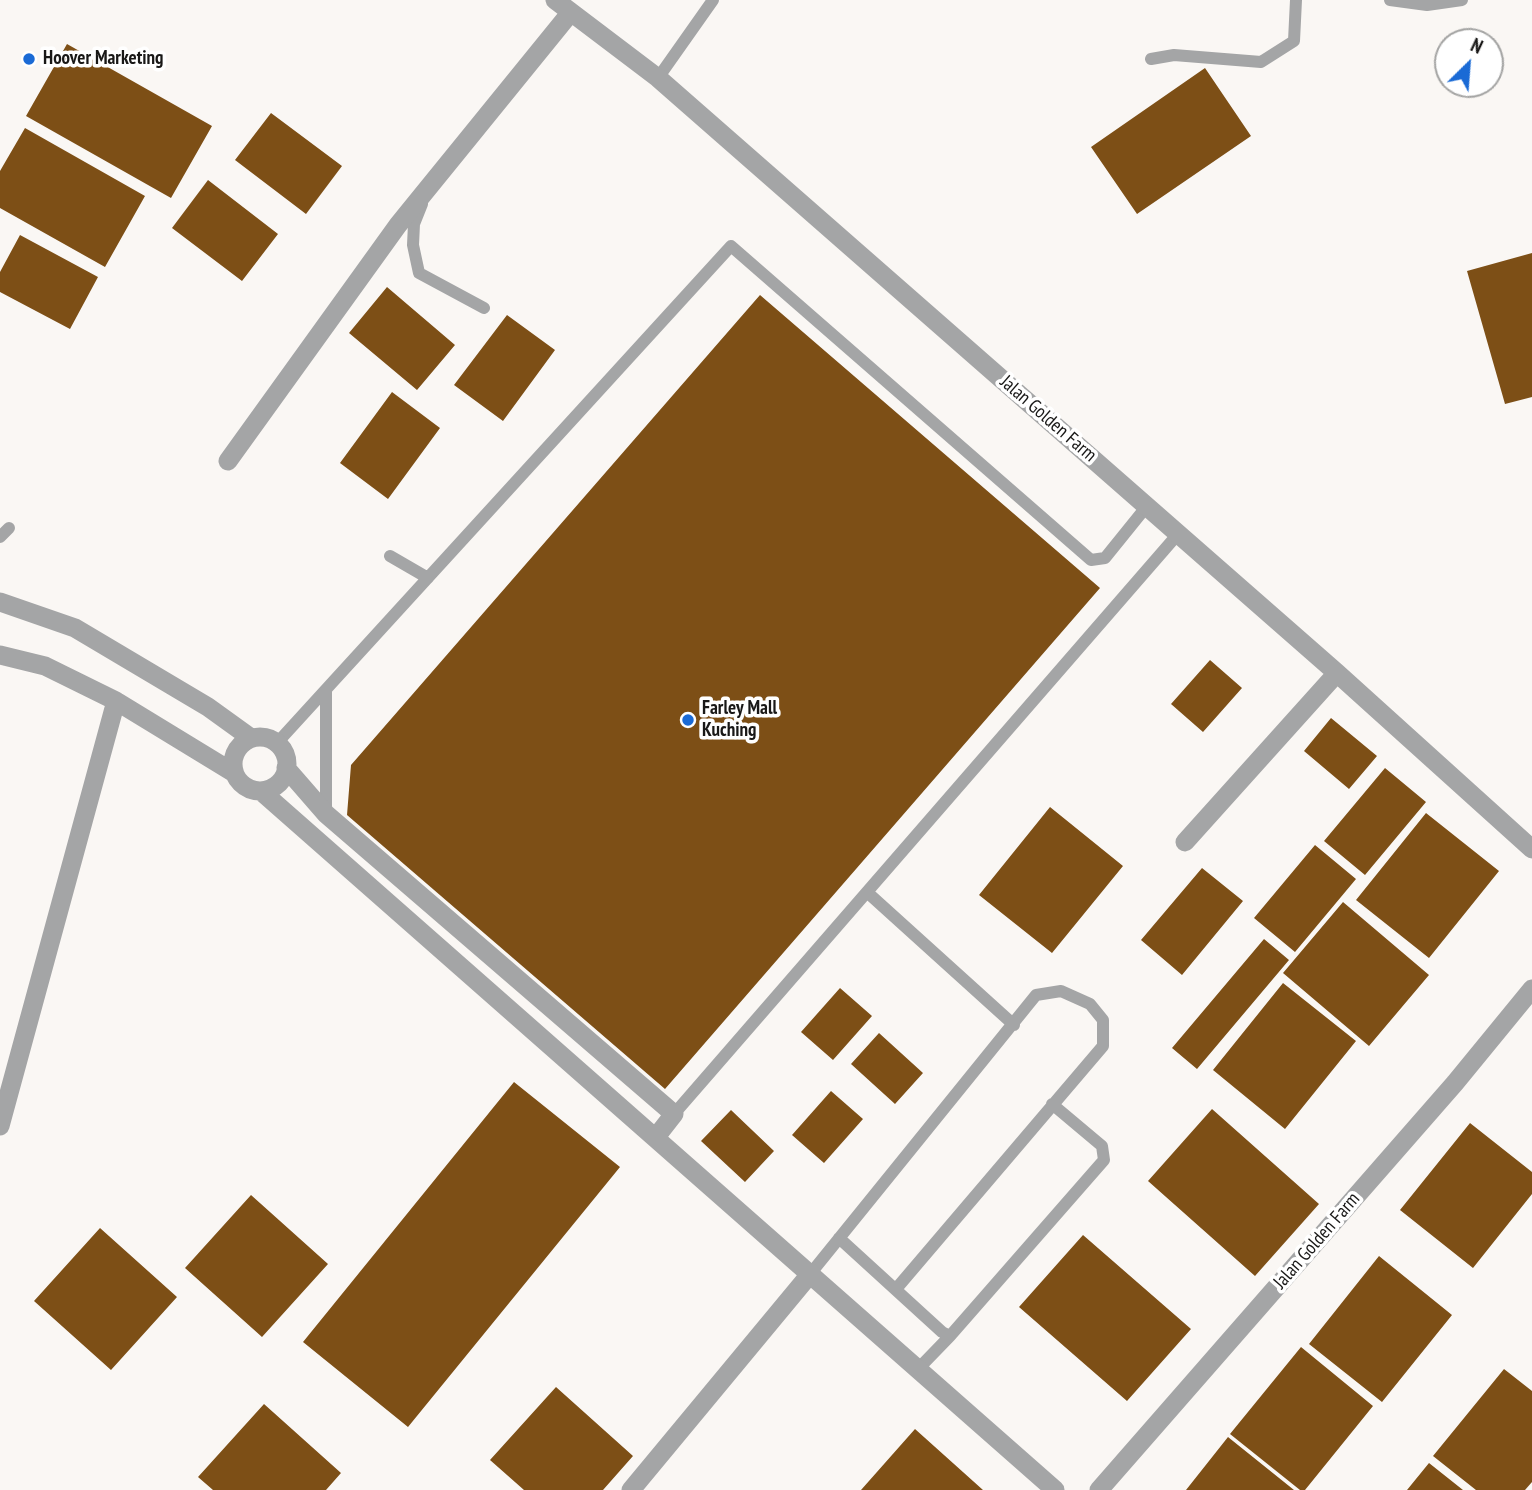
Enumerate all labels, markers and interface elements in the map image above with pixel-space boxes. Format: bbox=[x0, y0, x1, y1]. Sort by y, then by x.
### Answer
north arrow bbox=[1434, 28, 1504, 98]
text: N bbox=[1467, 33, 1487, 59]
place label: Hoover Marketing bbox=[43, 48, 163, 70]
marker: Hoover Marketing bbox=[21, 51, 37, 67]
street label: Jalan Golden Farm bbox=[995, 371, 1101, 467]
place label: Farley Mall Kuching bbox=[702, 698, 777, 742]
marker: Farley Mall Kuching bbox=[680, 712, 696, 728]
street label: Jalan Golden Farm bbox=[1269, 1188, 1365, 1294]

